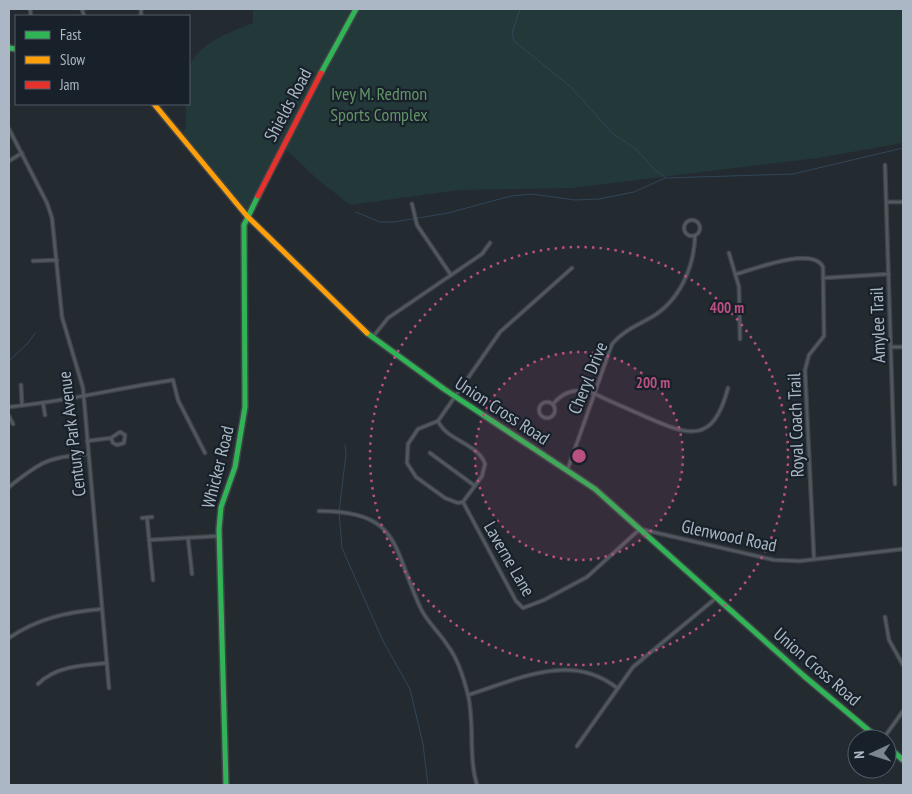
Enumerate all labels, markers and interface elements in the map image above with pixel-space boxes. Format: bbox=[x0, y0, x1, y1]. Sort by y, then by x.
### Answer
legend bbox=[15, 15, 190, 105]
text: Fast bbox=[60, 25, 81, 44]
text: Slow bbox=[60, 50, 85, 69]
street label: Shields Road bbox=[259, 64, 316, 145]
text: Jam bbox=[59, 75, 79, 94]
park label: Ivey M. Redmon Sports Complex bbox=[330, 82, 428, 126]
street label: Amylee Trail bbox=[865, 286, 890, 363]
text: 400 m bbox=[710, 298, 744, 317]
street label: Cheryl Drive bbox=[563, 338, 612, 417]
street label: Century Park Avenue bbox=[52, 370, 91, 498]
street label: Union Cross Road bbox=[451, 371, 554, 450]
street label: Royal Coach Trail bbox=[782, 372, 809, 478]
text: 200 m bbox=[636, 373, 670, 392]
street label: Whicker Road bbox=[196, 423, 239, 510]
centre of rings bbox=[570, 447, 588, 465]
street label: Glenwood Road bbox=[679, 514, 779, 557]
street label: Laverne Lane bbox=[479, 517, 540, 600]
street label: Union Cross Road bbox=[769, 622, 866, 711]
north arrow bbox=[847, 729, 897, 779]
text: N bbox=[850, 751, 868, 759]

